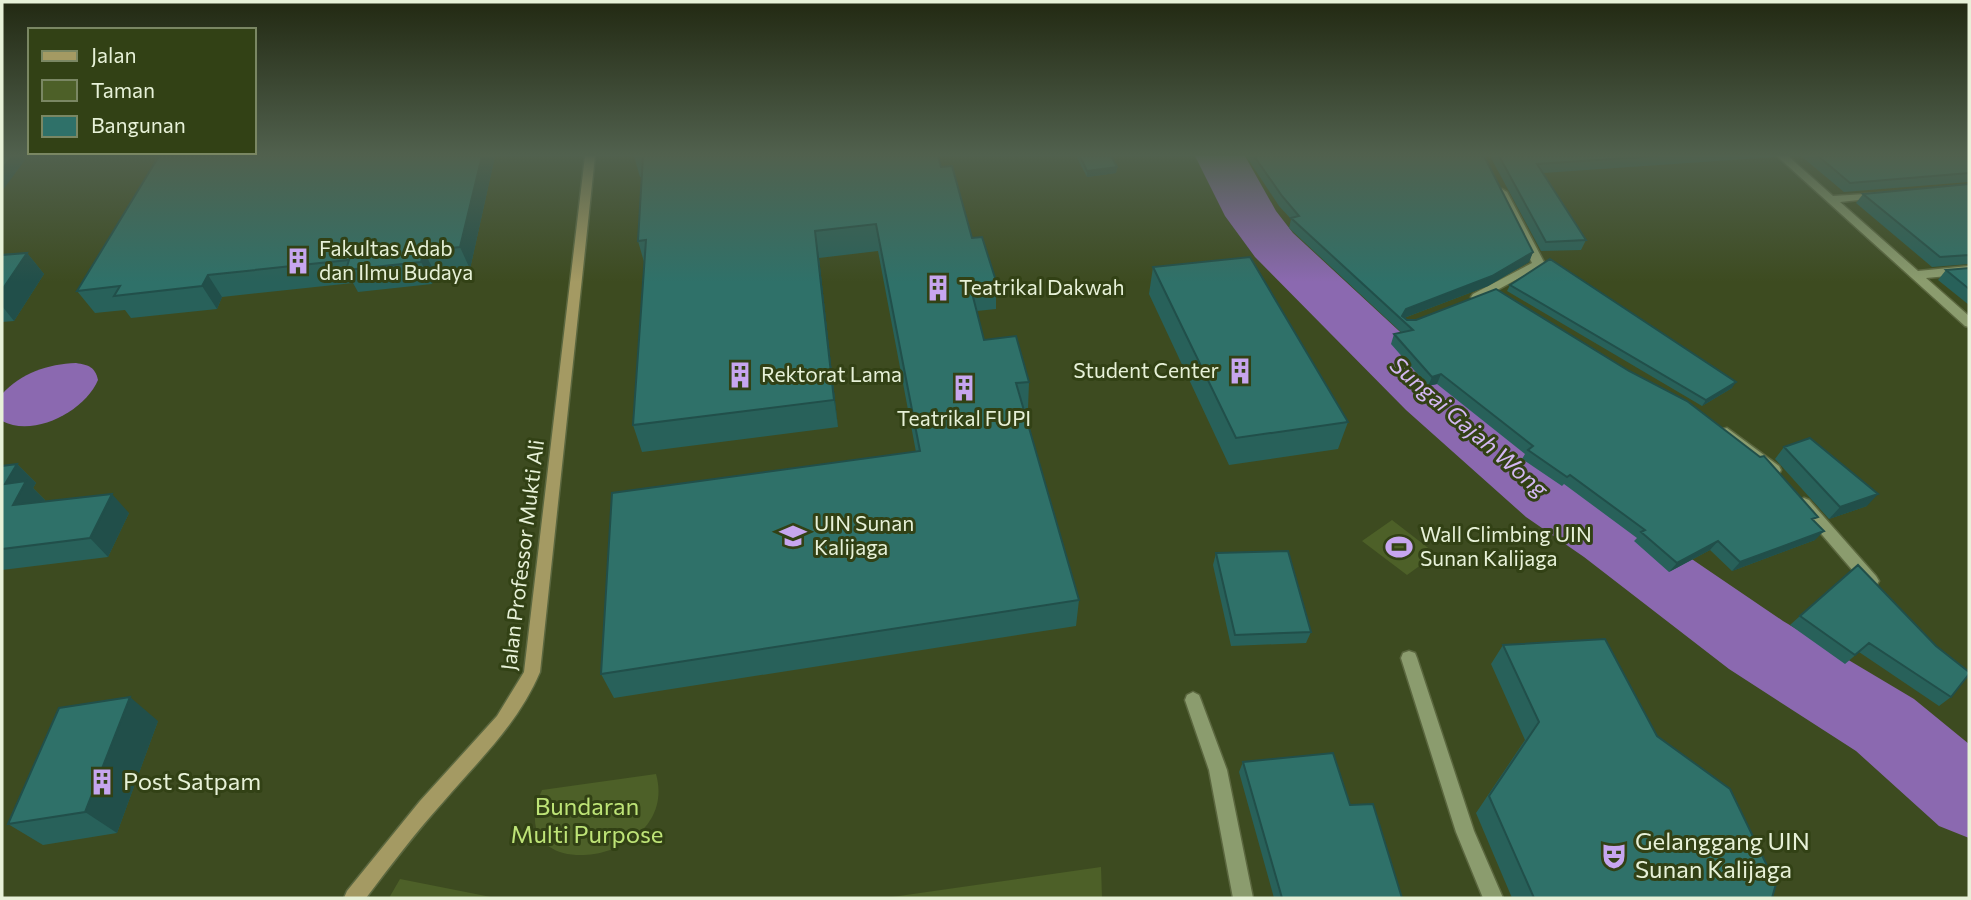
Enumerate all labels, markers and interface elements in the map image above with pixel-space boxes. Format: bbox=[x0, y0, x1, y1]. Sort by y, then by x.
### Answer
legend bbox=[28, 28, 256, 154]
text: Jalan bbox=[91, 42, 136, 67]
text: Taman bbox=[91, 77, 155, 102]
text: Bangunan bbox=[91, 112, 186, 137]
place label: Fakultas Adab dan Ilmu Budaya bbox=[319, 235, 473, 284]
building icon: Fakultas Adab dan Ilmu Budaya bbox=[283, 246, 313, 276]
building icon: Teatrikal Dakwah bbox=[923, 273, 953, 303]
place label: Teatrikal Dakwah bbox=[959, 274, 1124, 299]
water label: Sungai Gajah Wong bbox=[1385, 350, 1555, 503]
building icon: Student Center bbox=[1225, 356, 1255, 386]
place label: Student Center bbox=[1073, 357, 1219, 382]
building icon: Rektorat Lama bbox=[725, 360, 755, 390]
place label: Rektorat Lama bbox=[761, 361, 902, 386]
building icon: Teatrikal FUPI bbox=[949, 373, 979, 403]
place label: Teatrikal FUPI bbox=[897, 405, 1031, 430]
street label: Jalan Professor Mukti Ali bbox=[495, 438, 548, 672]
place label: UIN Sunan Kalijaga bbox=[814, 510, 914, 559]
school or university icon: UIN Sunan Kalijaga bbox=[778, 521, 808, 551]
place label: Wall Climbing UIN Sunan Kalijaga bbox=[1420, 521, 1592, 570]
sports icon: Wall Climbing UIN Sunan Kalijaga bbox=[1384, 532, 1414, 562]
place label: Post Satpam bbox=[123, 766, 261, 795]
building icon: Post Satpam bbox=[87, 767, 117, 797]
park label: Bundaran Multi Purpose bbox=[511, 791, 663, 848]
place label: Gelanggang UIN Sunan Kalijaga bbox=[1635, 826, 1810, 883]
theatre icon: Gelanggang UIN Sunan Kalijaga bbox=[1599, 841, 1629, 871]

